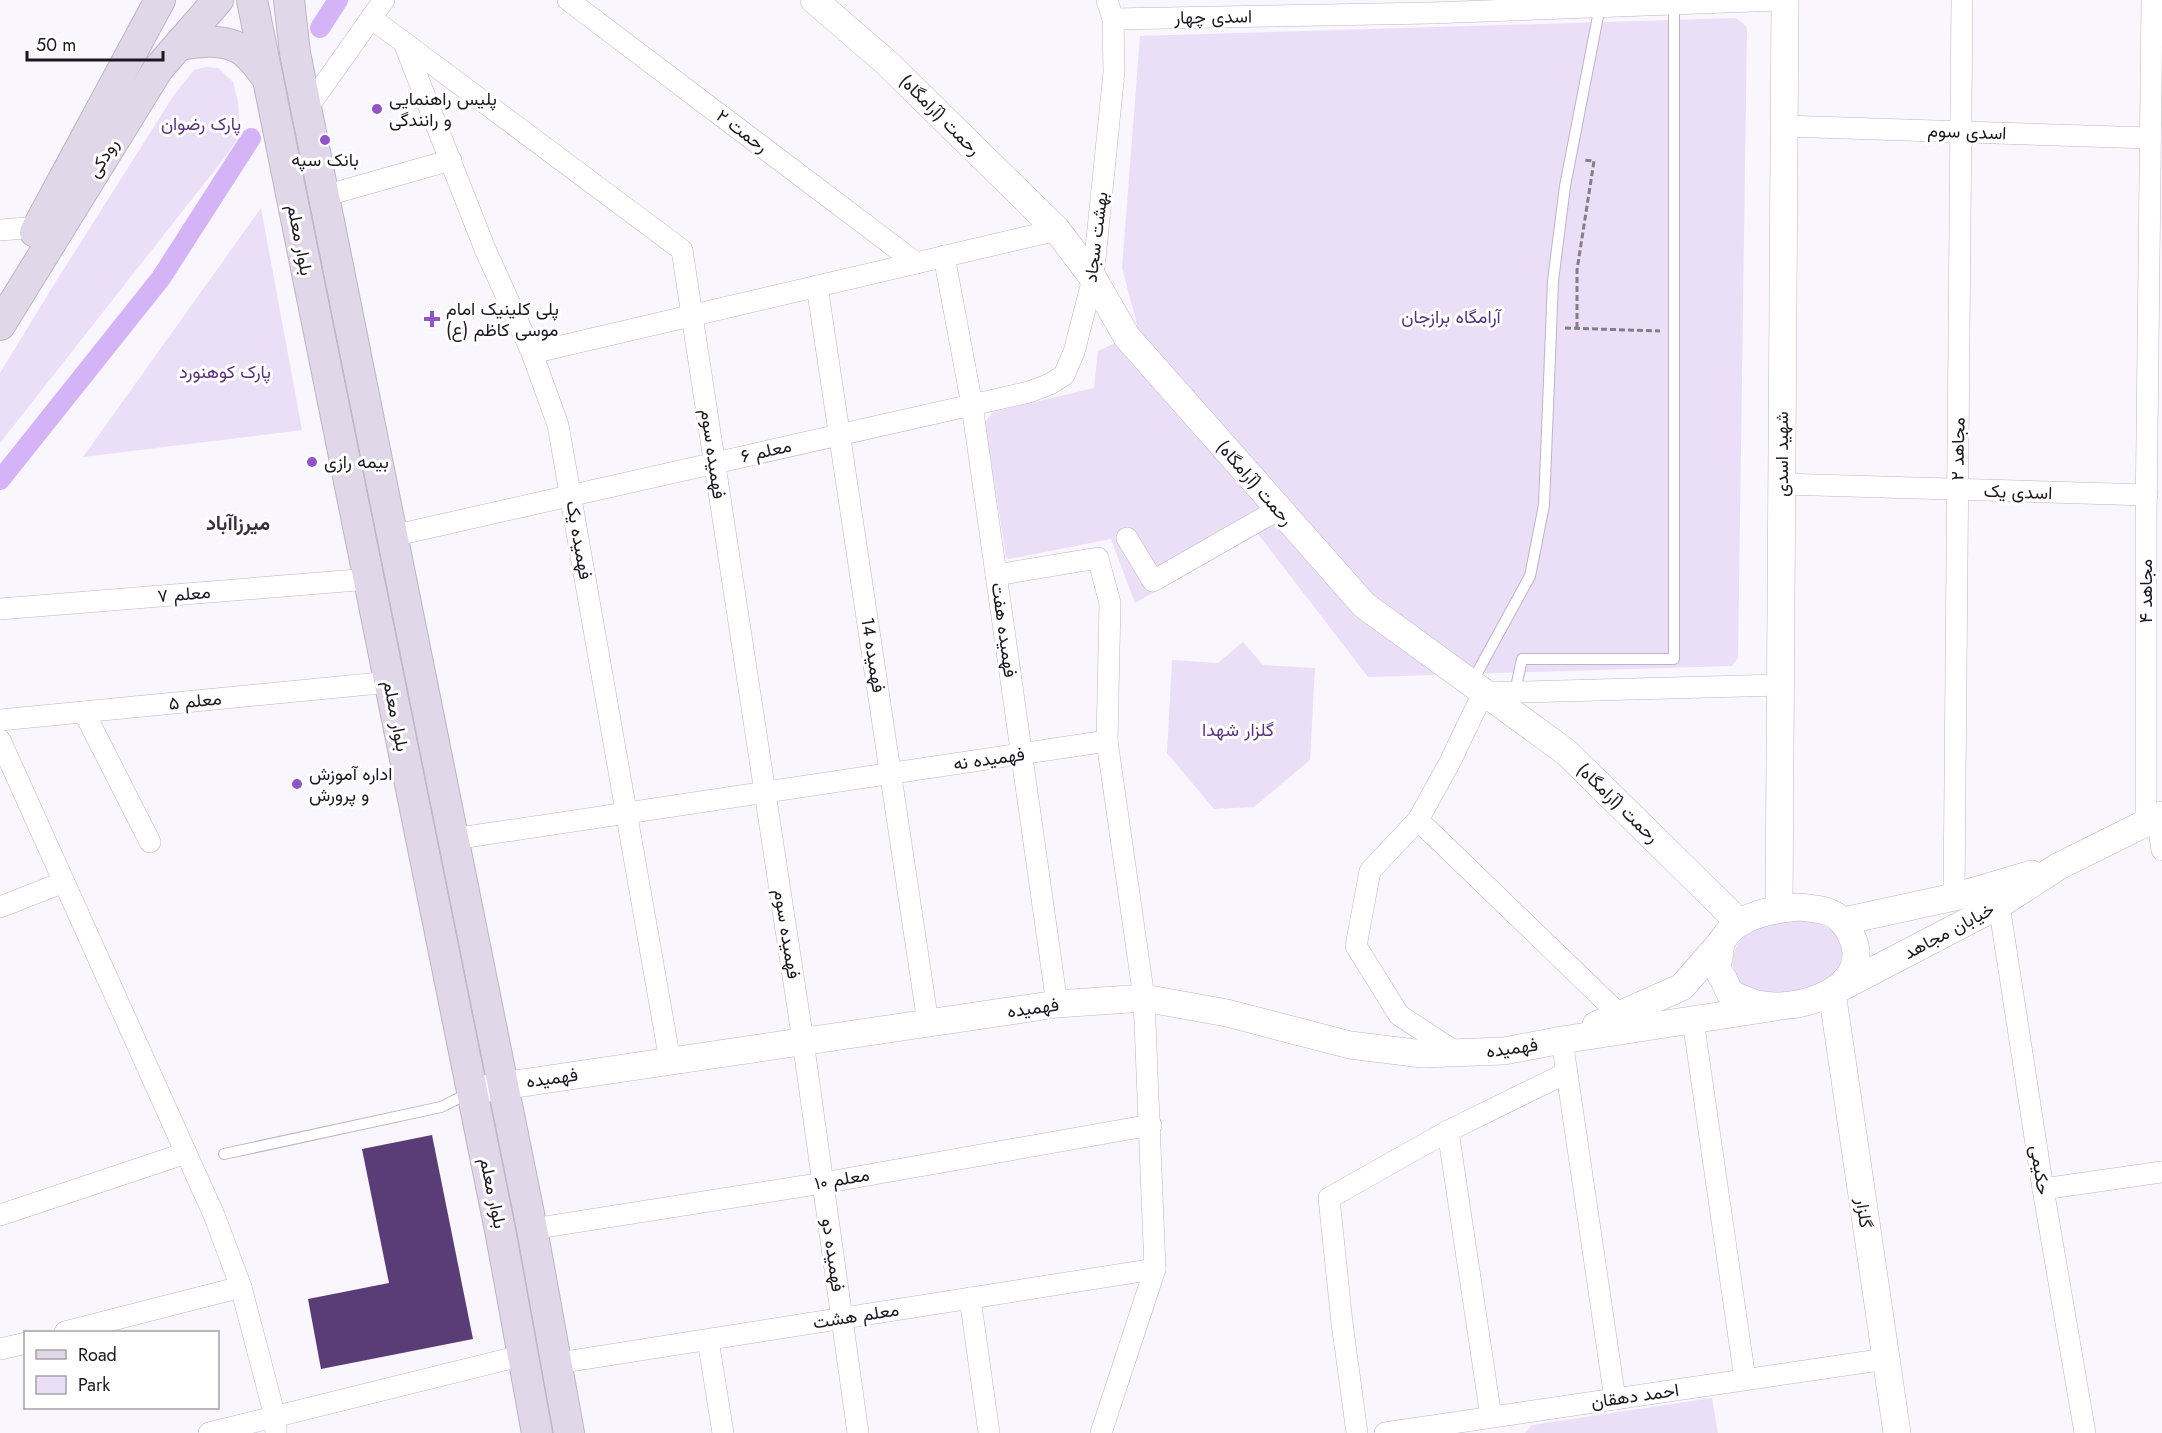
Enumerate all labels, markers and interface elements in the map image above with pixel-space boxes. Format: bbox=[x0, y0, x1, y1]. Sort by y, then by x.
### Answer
street label: اسدی چهار bbox=[1173, 3, 1252, 31]
scale bar bbox=[27, 24, 164, 62]
text: 50 m bbox=[36, 32, 76, 58]
street label: رحمت (آرامگاه) bbox=[893, 68, 987, 162]
place label: پلیس راهنمایی و رانندگی bbox=[389, 86, 497, 133]
marker: پلیس راهنمایی و رانندگی bbox=[370, 102, 384, 116]
street label: رحمت ۲ bbox=[711, 103, 773, 159]
park label: پارک رضوان bbox=[161, 111, 241, 137]
street label: اسدی سوم bbox=[1927, 118, 2007, 146]
street label: رودکی bbox=[81, 133, 125, 183]
marker: بانک سپه bbox=[318, 133, 332, 147]
place label: بانک سپه bbox=[291, 147, 359, 173]
street label: بهشت سجاد bbox=[1078, 190, 1114, 284]
street label: بلوار معلم bbox=[280, 202, 320, 278]
place label: پلی کلینیک امام موسی کاظم (ع) bbox=[446, 296, 559, 343]
park label: آرامگاه برازجان bbox=[1401, 304, 1503, 330]
marker: پلی کلینیک امام موسی کاظم (ع) bbox=[423, 310, 441, 328]
park label: پارک کوهنورد bbox=[179, 359, 271, 385]
street label: فهمیده سوم bbox=[694, 407, 732, 501]
street label: شهید اسدی bbox=[1769, 411, 1795, 497]
street label: مجاهد ۲ bbox=[1944, 417, 1972, 481]
street label: معلم ۶ bbox=[738, 433, 794, 469]
street label: رحمت (آرامگاه) bbox=[1211, 435, 1299, 531]
place label: بیمه رازی bbox=[324, 449, 389, 475]
marker: بیمه رازی bbox=[305, 455, 319, 469]
street label: اسدی یک bbox=[1983, 478, 2053, 506]
street label: فهمیده یک bbox=[559, 498, 599, 582]
district label: میرزاآباد bbox=[206, 509, 270, 538]
street label: مجاهد ۴ bbox=[2133, 559, 2159, 623]
street label: معلم ۷ bbox=[156, 579, 212, 609]
street label: فهمیده هفت bbox=[984, 581, 1024, 679]
street label: فهمیده 14 bbox=[854, 615, 892, 695]
street label: بلوار معلم bbox=[376, 678, 416, 754]
street label: معلم ۵ bbox=[167, 685, 223, 717]
park label: گلزار شهدا bbox=[1202, 717, 1274, 743]
street label: فهمیده نه bbox=[952, 741, 1026, 777]
street label: رحمت (آرامگاه) bbox=[1571, 757, 1665, 849]
place label: اداره آموزش و پرورش bbox=[309, 761, 392, 808]
marker: اداره آموزش و پرورش bbox=[290, 777, 304, 791]
street label: فهمیده سوم bbox=[767, 887, 807, 981]
street label: خیابان مجاهد bbox=[1899, 896, 1999, 966]
street label: فهمیده bbox=[1005, 992, 1061, 1024]
street label: فهمیده bbox=[1484, 1032, 1540, 1064]
street label: فهمیده bbox=[524, 1062, 580, 1094]
street label: حکیمی bbox=[2023, 1143, 2057, 1197]
street label: بلوار معلم bbox=[473, 1155, 513, 1231]
street label: معلم ۱۰ bbox=[813, 1161, 871, 1197]
street label: گلزار bbox=[1849, 1195, 1879, 1230]
street label: فهمیده دو bbox=[815, 1217, 851, 1293]
street label: معلم هشت bbox=[811, 1296, 901, 1336]
legend bbox=[24, 1331, 219, 1409]
text: Road bbox=[78, 1342, 117, 1368]
text: Park bbox=[78, 1372, 110, 1398]
street label: احمد دهقان bbox=[1589, 1377, 1681, 1415]

